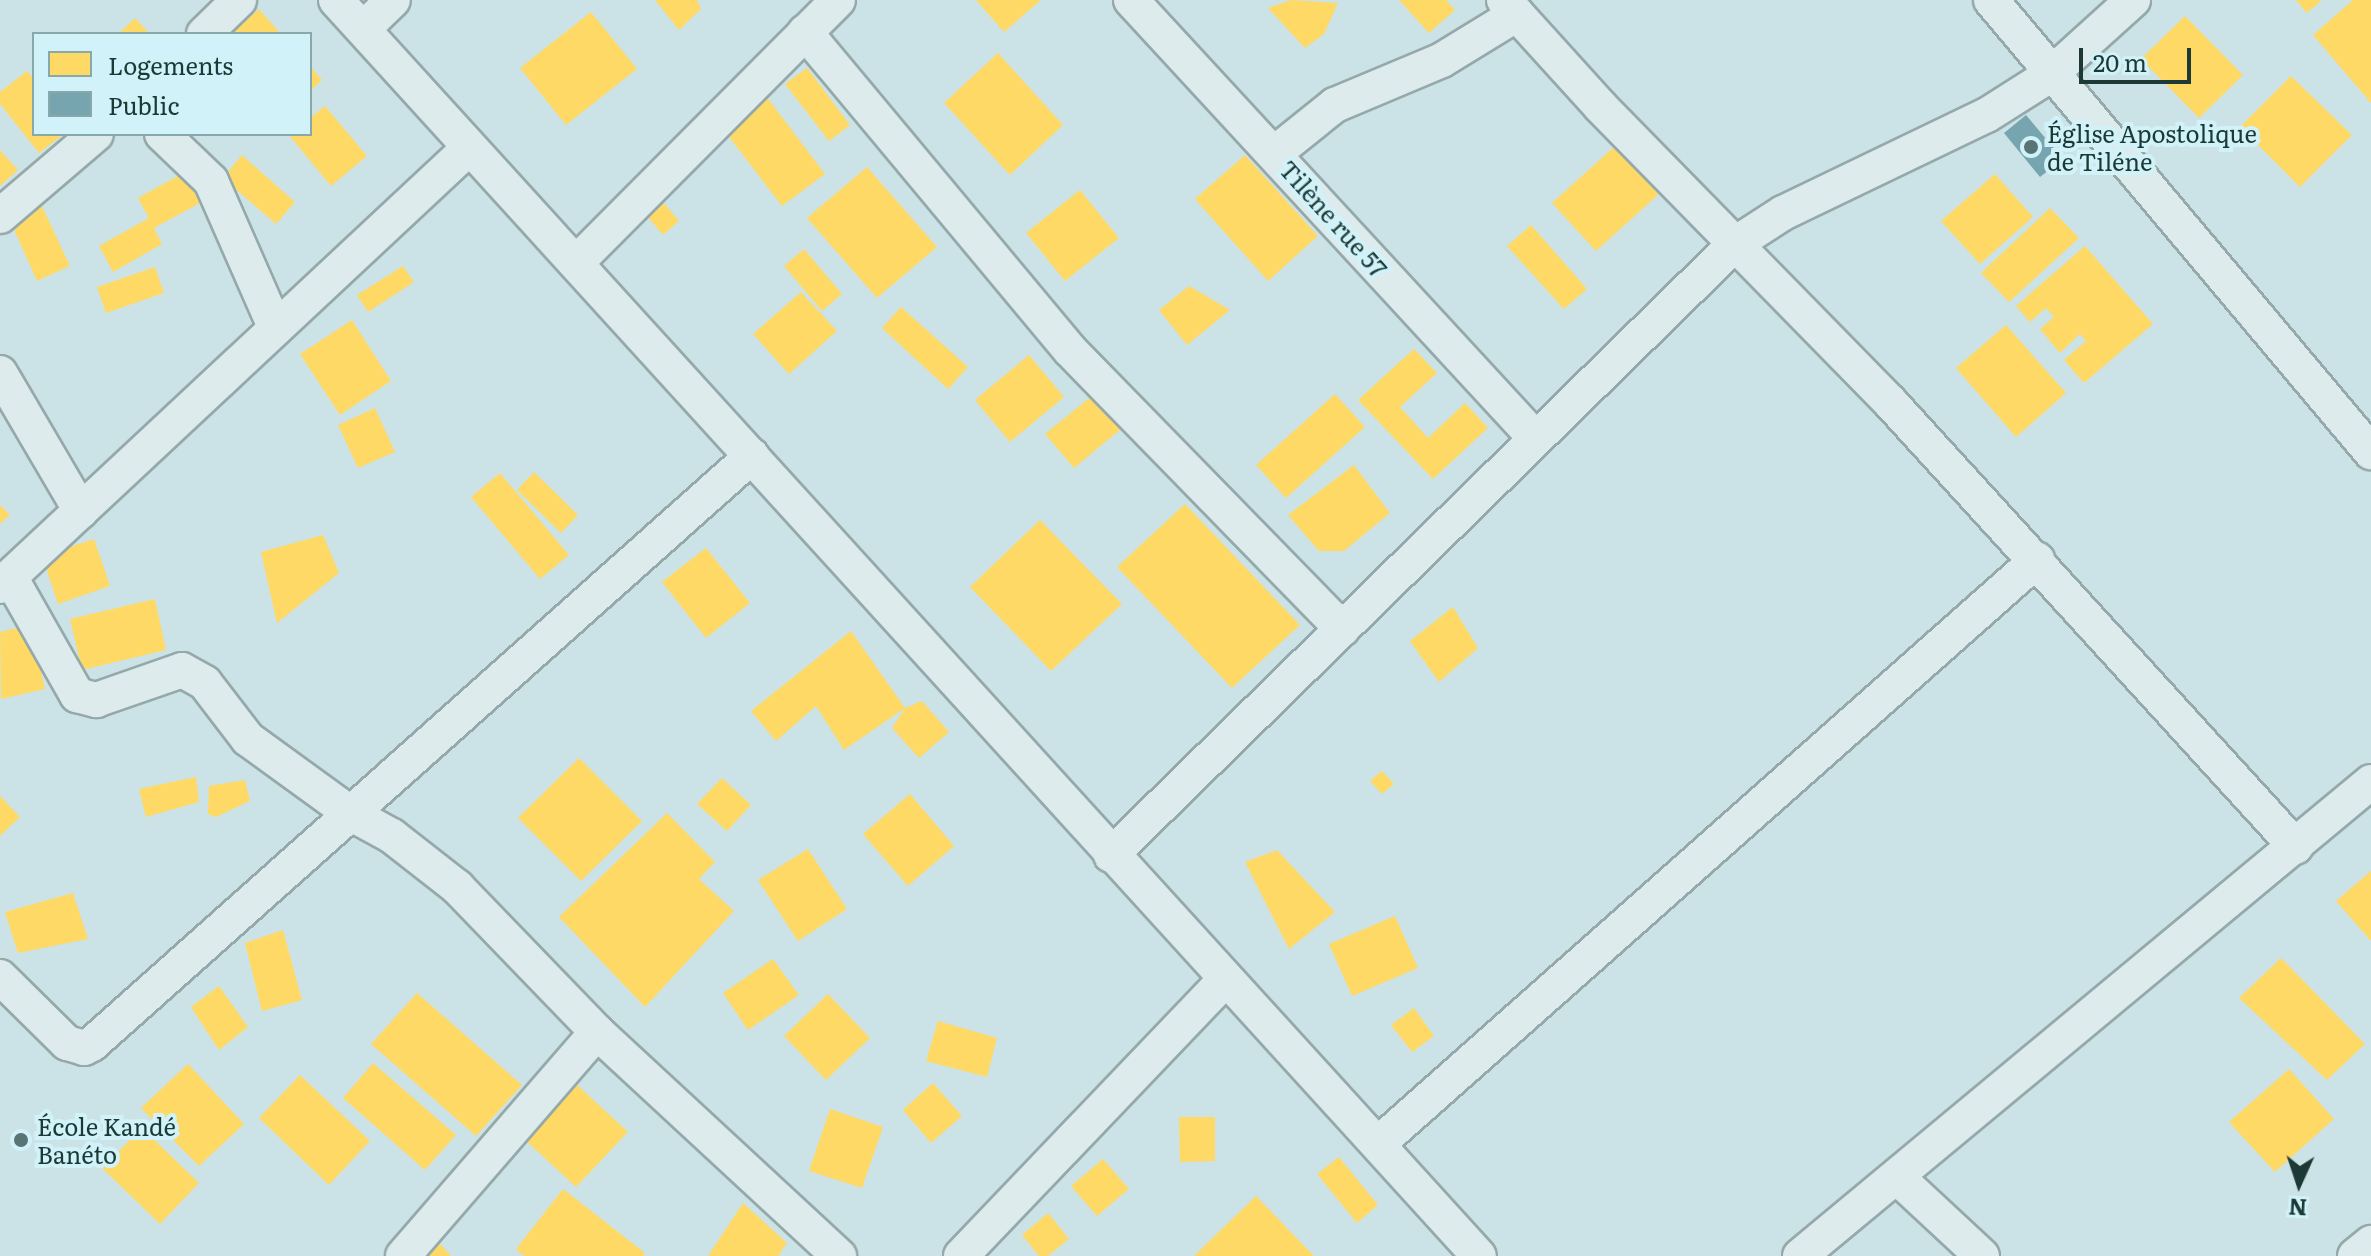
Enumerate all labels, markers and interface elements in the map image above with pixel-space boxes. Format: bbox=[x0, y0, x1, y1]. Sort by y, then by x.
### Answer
legend bbox=[32, 32, 312, 136]
scale bar bbox=[2083, 32, 2195, 82]
text: 20 m bbox=[2093, 44, 2147, 79]
text: Logements bbox=[108, 47, 233, 82]
text: Public bbox=[108, 87, 179, 122]
place label: Église Apostolique de Tiléne bbox=[2047, 119, 2257, 175]
marker: Église Apostolique de Tiléne bbox=[2022, 138, 2040, 156]
street label: Tilène rue 57 bbox=[1274, 154, 1394, 282]
place label: École Kandé Banéto bbox=[37, 1112, 176, 1168]
marker: École Kandé Banéto bbox=[12, 1131, 30, 1149]
north arrow bbox=[2259, 1144, 2339, 1224]
text: N bbox=[2288, 1192, 2308, 1225]

